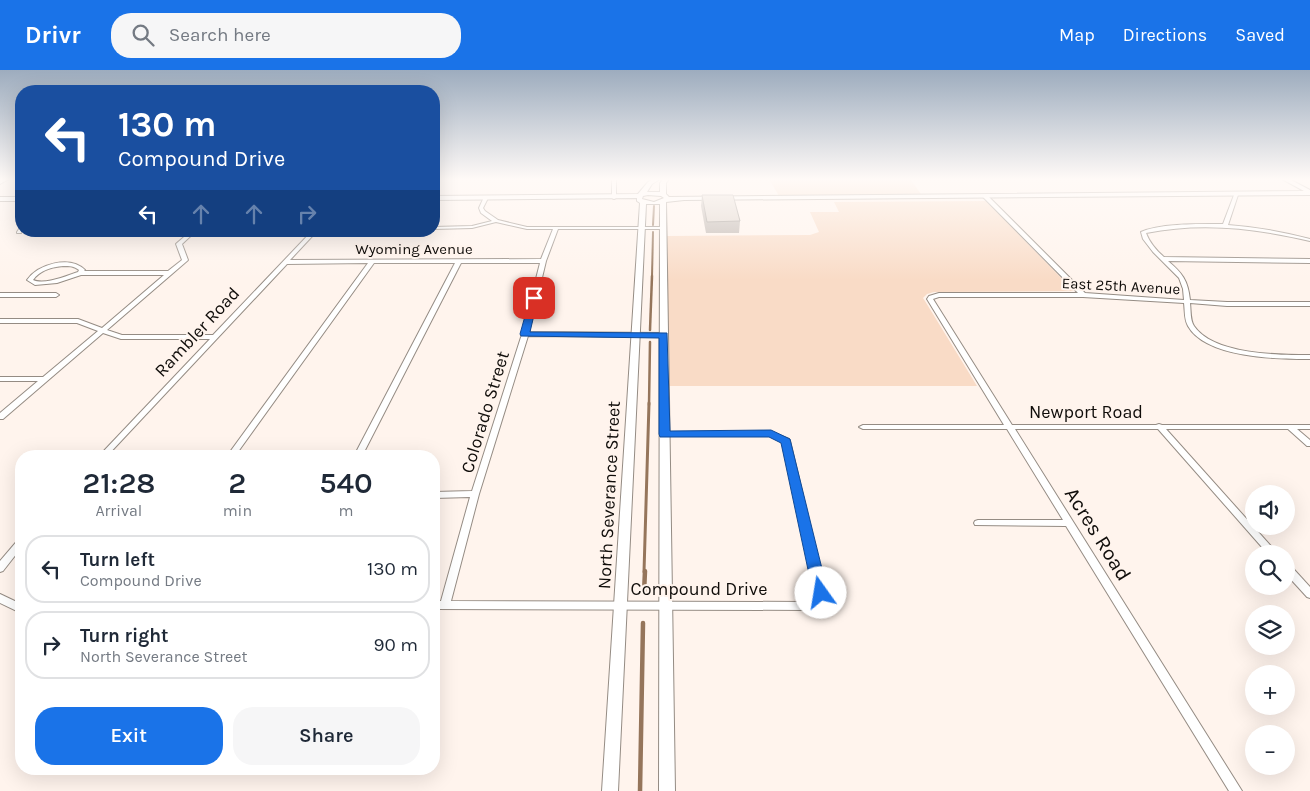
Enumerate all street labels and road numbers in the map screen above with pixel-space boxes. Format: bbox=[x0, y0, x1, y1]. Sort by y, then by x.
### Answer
street label: Wyoming Avenue bbox=[355, 240, 473, 258]
street label: East 25th Avenue bbox=[1061, 274, 1181, 298]
street label: Rambler Road bbox=[150, 282, 244, 382]
street label: Colorado Street bbox=[456, 348, 514, 476]
street label: North Severance Street bbox=[593, 400, 625, 590]
street label: Newport Road bbox=[1029, 401, 1143, 423]
street label: Acres Road bbox=[1060, 483, 1136, 585]
street label: Compound Drive bbox=[631, 578, 767, 600]

